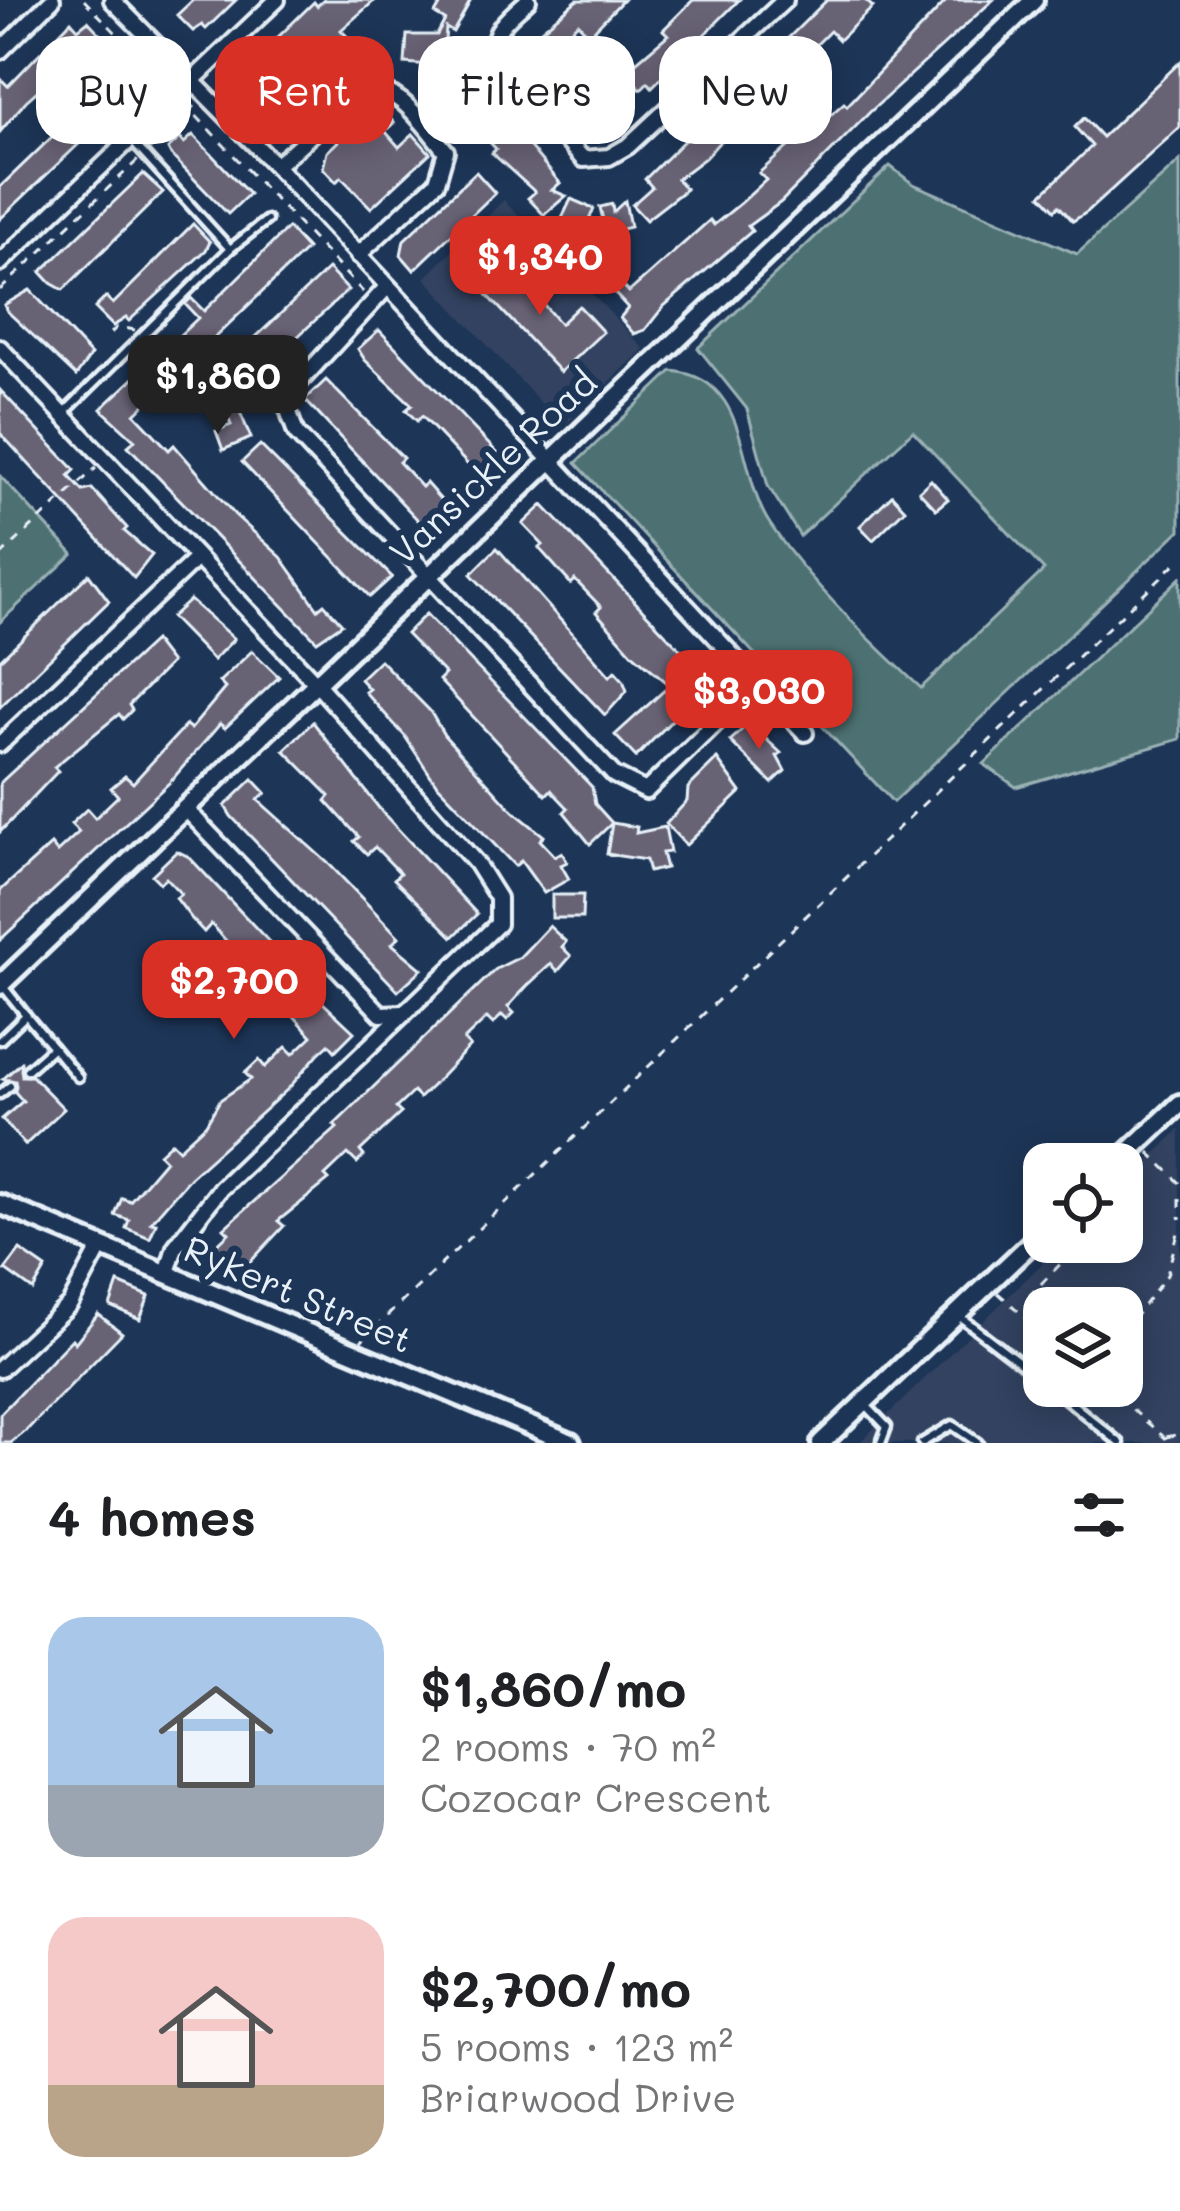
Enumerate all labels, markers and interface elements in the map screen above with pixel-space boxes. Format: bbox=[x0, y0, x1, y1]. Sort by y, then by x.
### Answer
chip: Buy bbox=[36, 36, 191, 144]
chip: Rent bbox=[215, 36, 394, 144]
chip: Filters bbox=[418, 36, 635, 144]
chip: New bbox=[659, 36, 832, 144]
pin: $1,340 bbox=[442, 216, 638, 318]
text: $1,340 bbox=[477, 229, 603, 280]
pin: $1,860 bbox=[120, 335, 316, 437]
text: $1,860 bbox=[155, 348, 281, 399]
street label: Vansickle Road bbox=[378, 358, 606, 574]
pin: $3,030 bbox=[661, 650, 857, 752]
text: $3,030 bbox=[692, 663, 826, 714]
pin: $2,700 bbox=[136, 940, 332, 1042]
text: $2,700 bbox=[169, 953, 299, 1004]
map controls bbox=[1023, 1143, 1143, 1407]
button: locate bbox=[1023, 1143, 1143, 1263]
street label: Rykert Street bbox=[177, 1224, 420, 1363]
button: layers bbox=[1023, 1287, 1143, 1407]
text: 4 homes bbox=[48, 1482, 256, 1549]
icon: filters bbox=[1066, 1482, 1132, 1548]
text: $1,860/mo bbox=[420, 1653, 686, 1720]
icon: home bbox=[144, 1665, 288, 1809]
text: 2 rooms · 70 m² bbox=[420, 1720, 716, 1771]
text: Cozocar Crescent bbox=[420, 1771, 771, 1822]
text: $2,700/mo bbox=[420, 1953, 691, 2020]
icon: home bbox=[144, 1965, 288, 2109]
text: 5 rooms · 123 m² bbox=[420, 2020, 733, 2071]
text: Briarwood Drive bbox=[420, 2071, 736, 2122]

